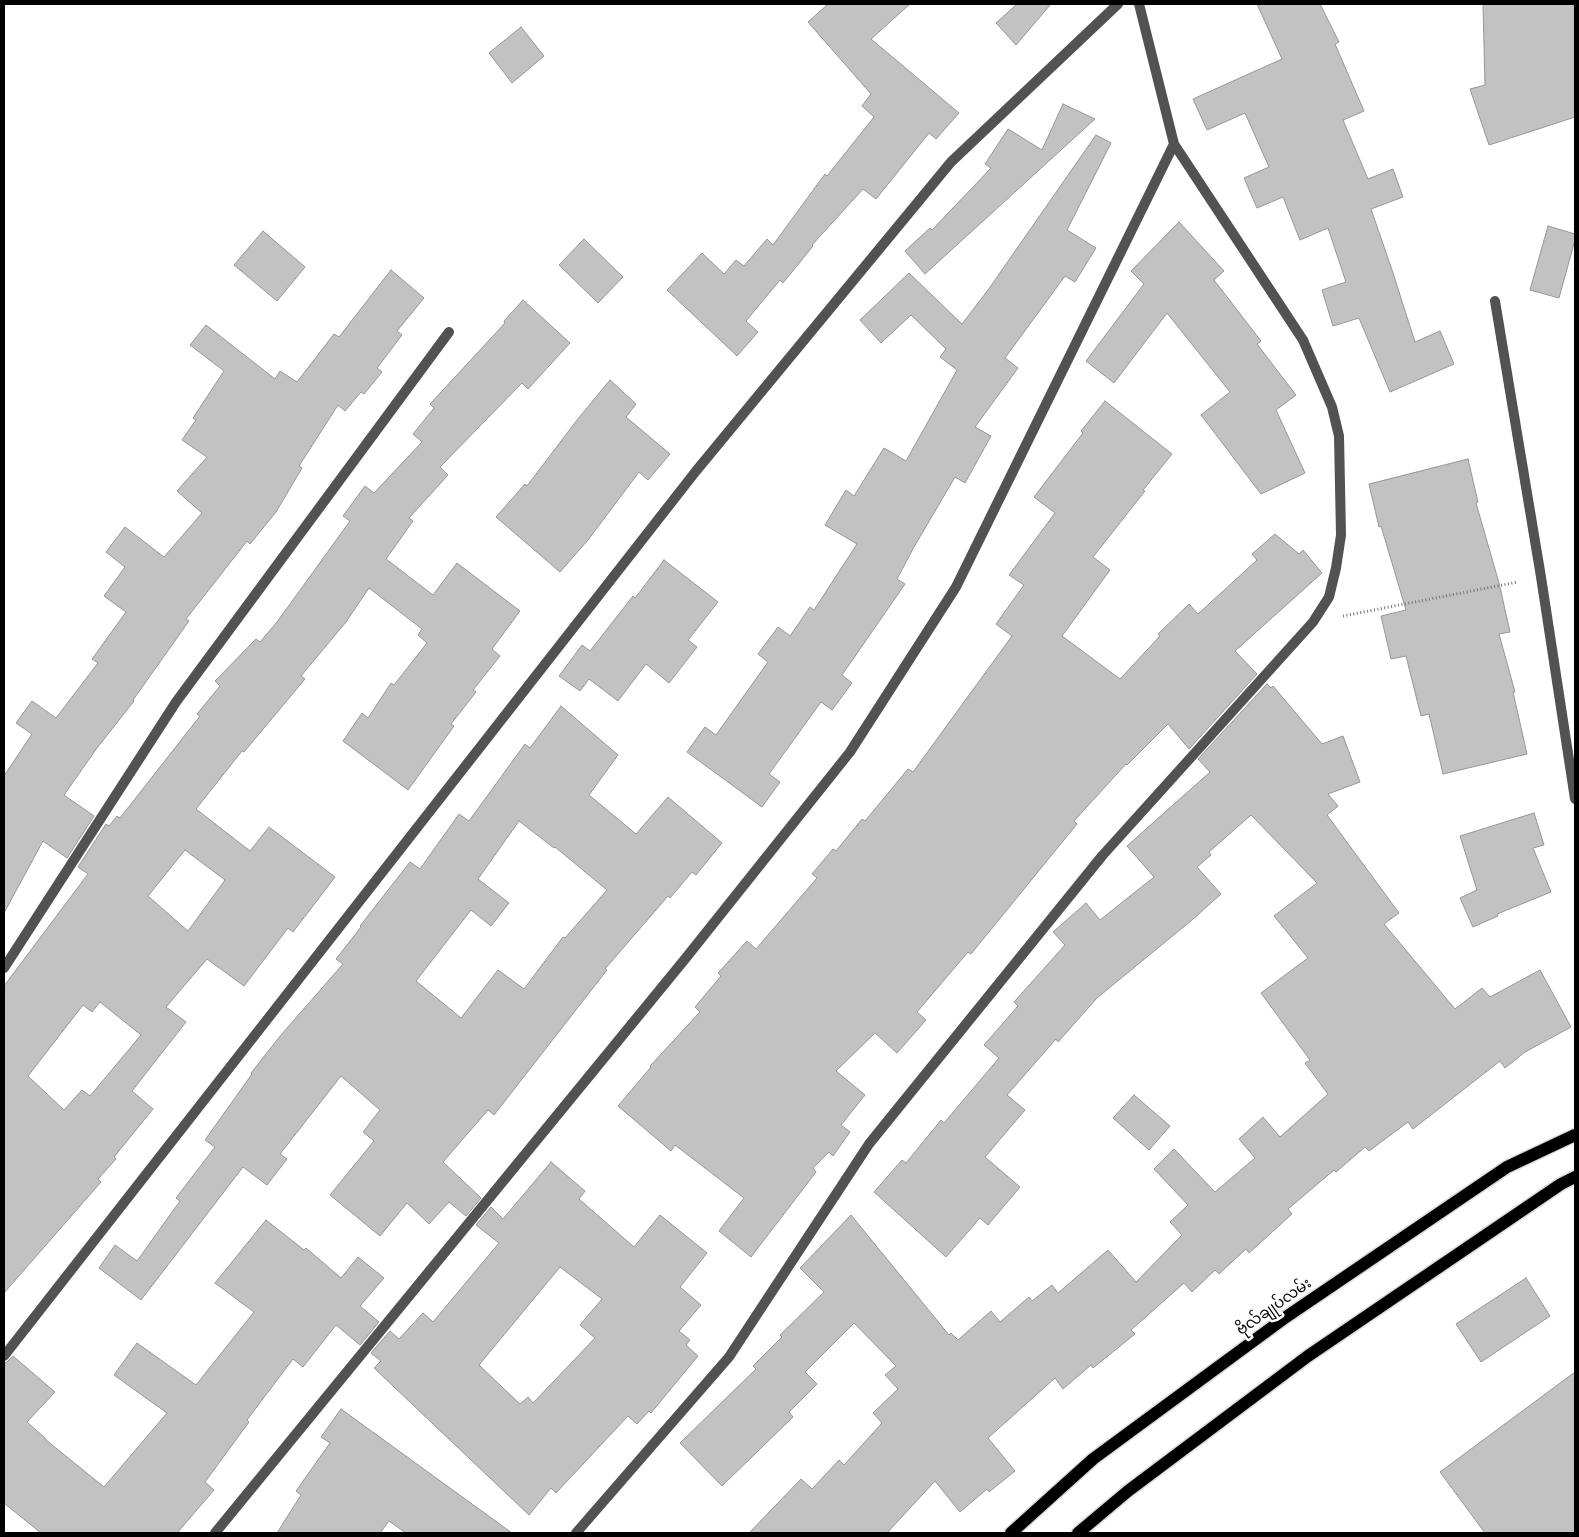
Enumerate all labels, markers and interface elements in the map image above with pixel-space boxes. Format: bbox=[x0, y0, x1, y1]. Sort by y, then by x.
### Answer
street label: ဗိုလ်ချုပ်လမ်း bbox=[1233, 1275, 1315, 1339]

